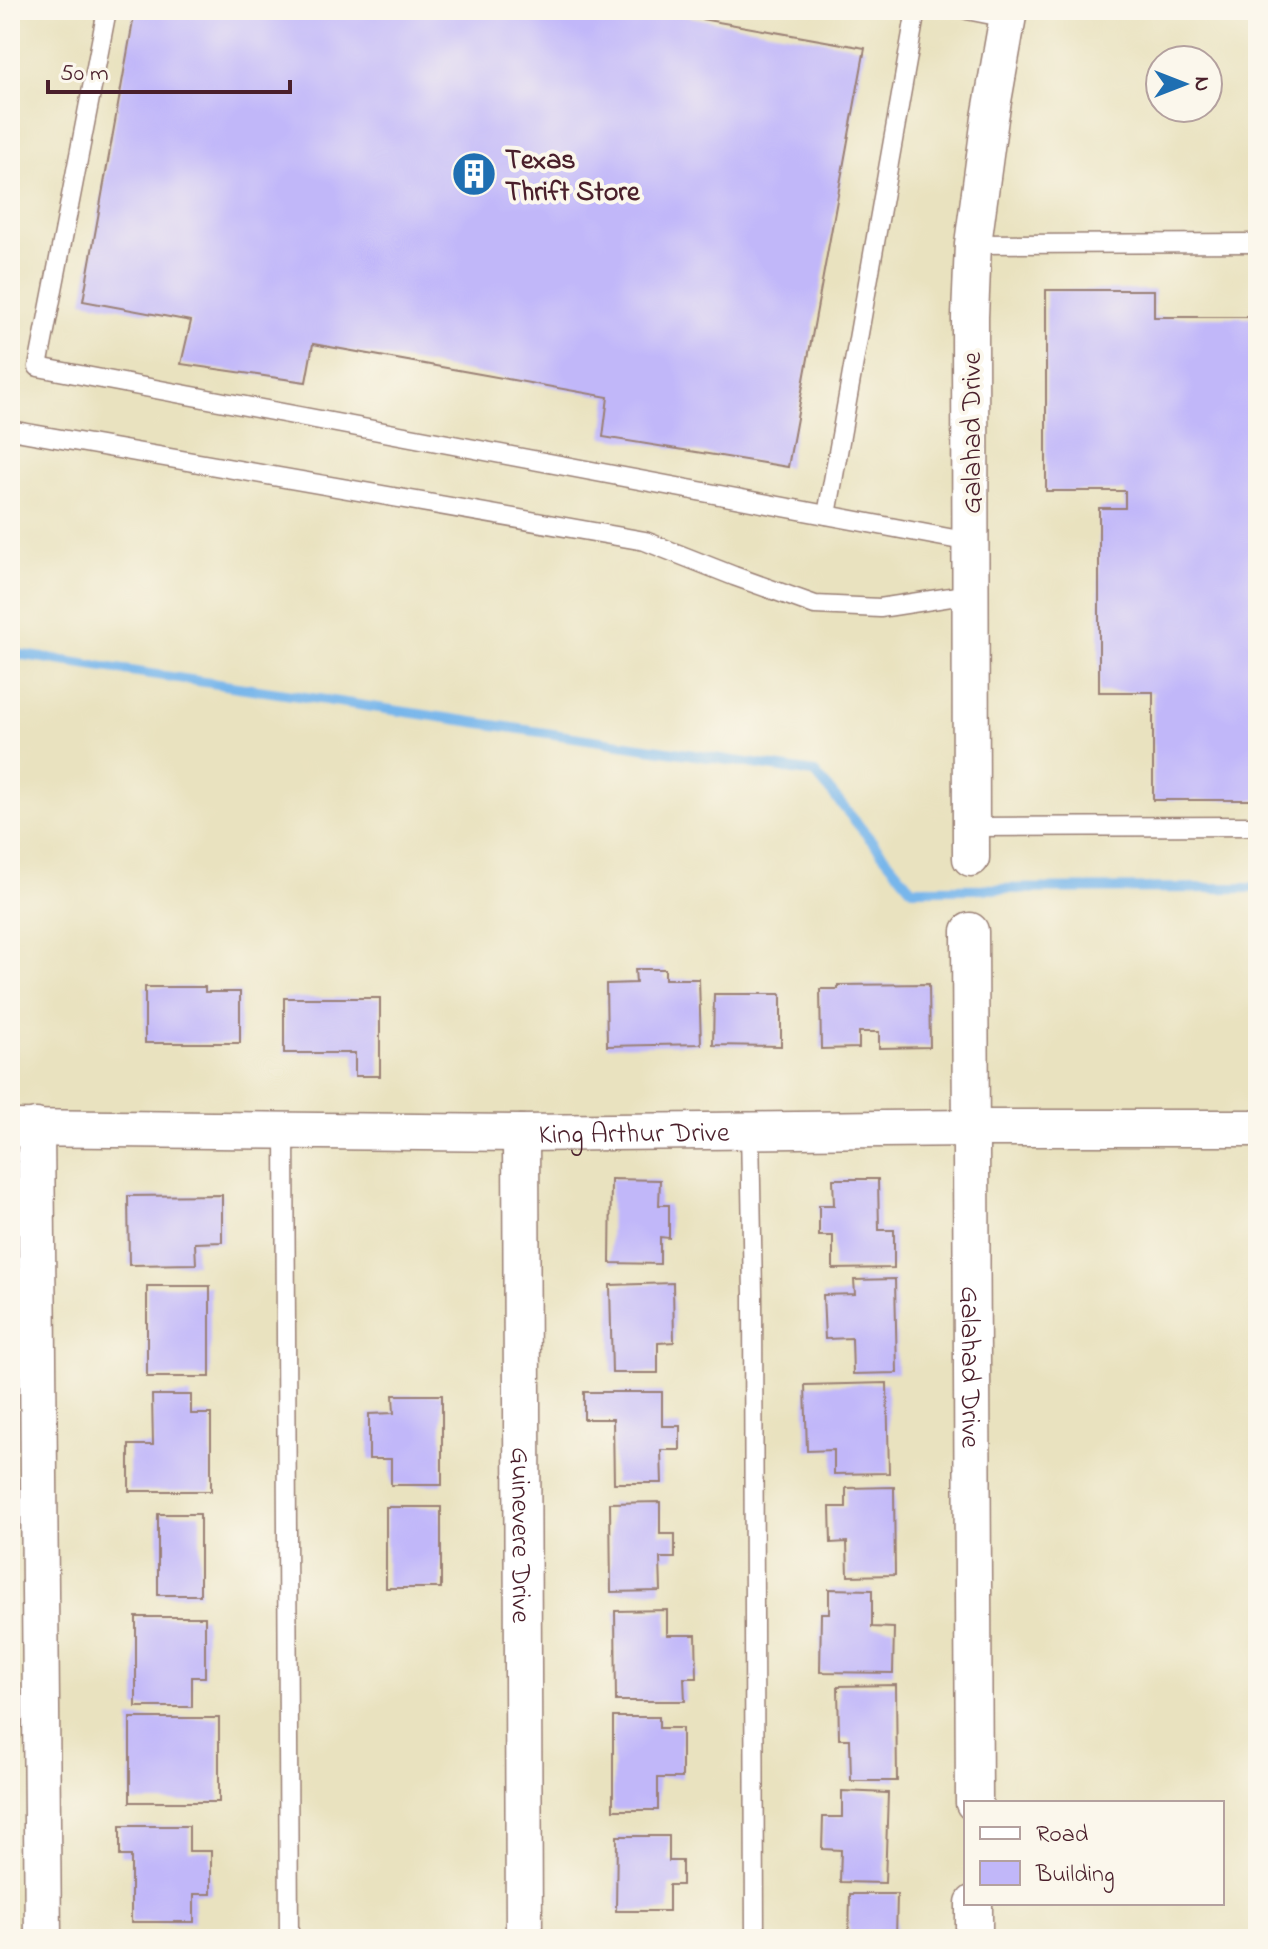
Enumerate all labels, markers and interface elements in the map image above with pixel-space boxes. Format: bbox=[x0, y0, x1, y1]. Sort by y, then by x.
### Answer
scale bar bbox=[48, 44, 290, 94]
north arrow bbox=[1144, 44, 1224, 124]
text: 50 m bbox=[60, 57, 109, 92]
text: N bbox=[1185, 77, 1217, 91]
place label: Texas Thrift Store bbox=[505, 141, 641, 214]
building icon: Texas Thrift Store bbox=[450, 150, 498, 198]
street label: Galahad Drive bbox=[953, 351, 994, 514]
street label: King Arthur Drive bbox=[538, 1114, 730, 1157]
street label: Galahad Drive bbox=[948, 1286, 989, 1449]
street label: Guinevere Drive bbox=[498, 1447, 540, 1623]
legend bbox=[964, 1801, 1224, 1905]
text: Road bbox=[1036, 1818, 1089, 1853]
text: Building bbox=[1035, 1858, 1115, 1893]

